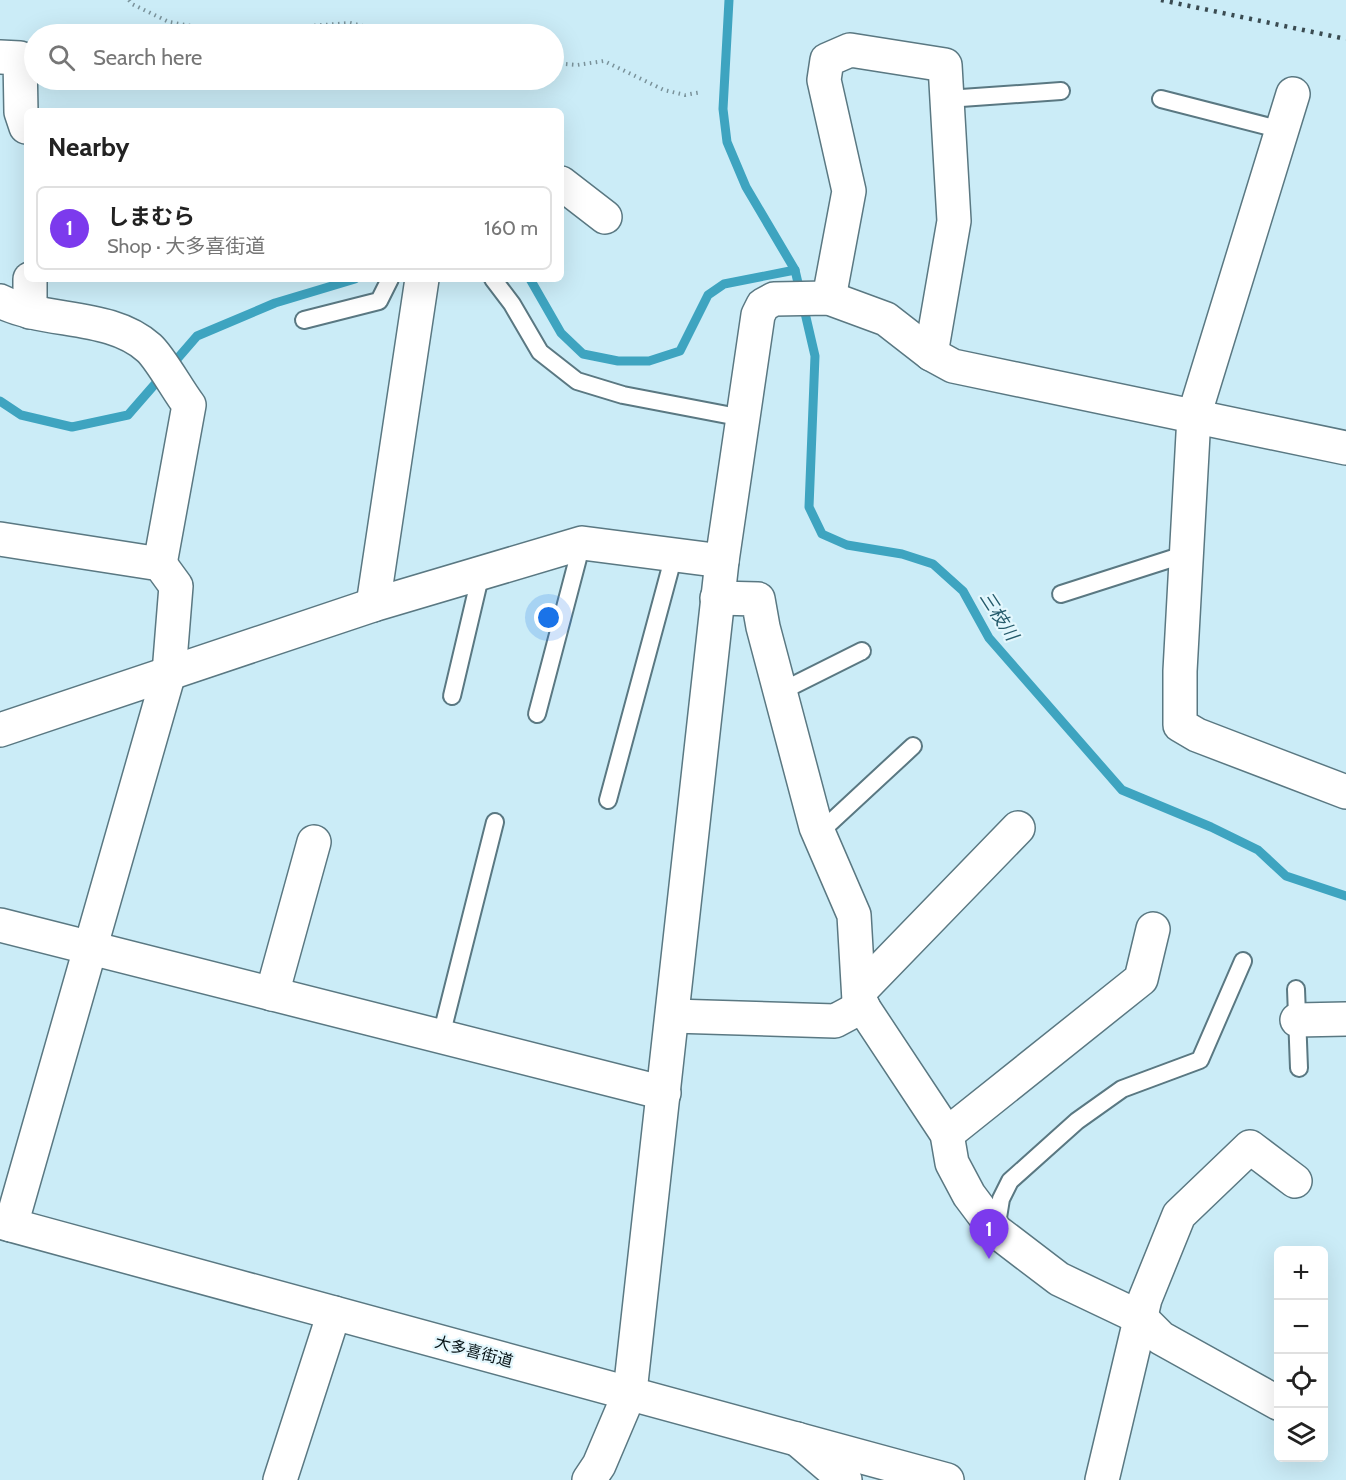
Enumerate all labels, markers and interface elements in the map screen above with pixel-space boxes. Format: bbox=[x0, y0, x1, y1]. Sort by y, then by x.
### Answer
search box bbox=[24, 24, 564, 90]
icon: search bbox=[45, 41, 78, 74]
text: Search here bbox=[93, 44, 202, 71]
text: Nearby bbox=[48, 131, 129, 163]
text: しまむら bbox=[107, 203, 195, 230]
text: 1 bbox=[66, 216, 73, 240]
text: 160 m bbox=[484, 216, 538, 240]
text: Shop · 大多喜街道 bbox=[107, 234, 265, 258]
water label: 三枝川 bbox=[975, 587, 1024, 646]
your location bbox=[534, 603, 563, 632]
pin: 1 bbox=[970, 1210, 1008, 1259]
map controls bbox=[1274, 1246, 1328, 1462]
button: + bbox=[1274, 1246, 1328, 1300]
button: − bbox=[1274, 1300, 1328, 1354]
street label: 大多喜街道 bbox=[433, 1332, 515, 1371]
button: locate bbox=[1274, 1354, 1328, 1408]
button: layers bbox=[1274, 1408, 1328, 1462]

